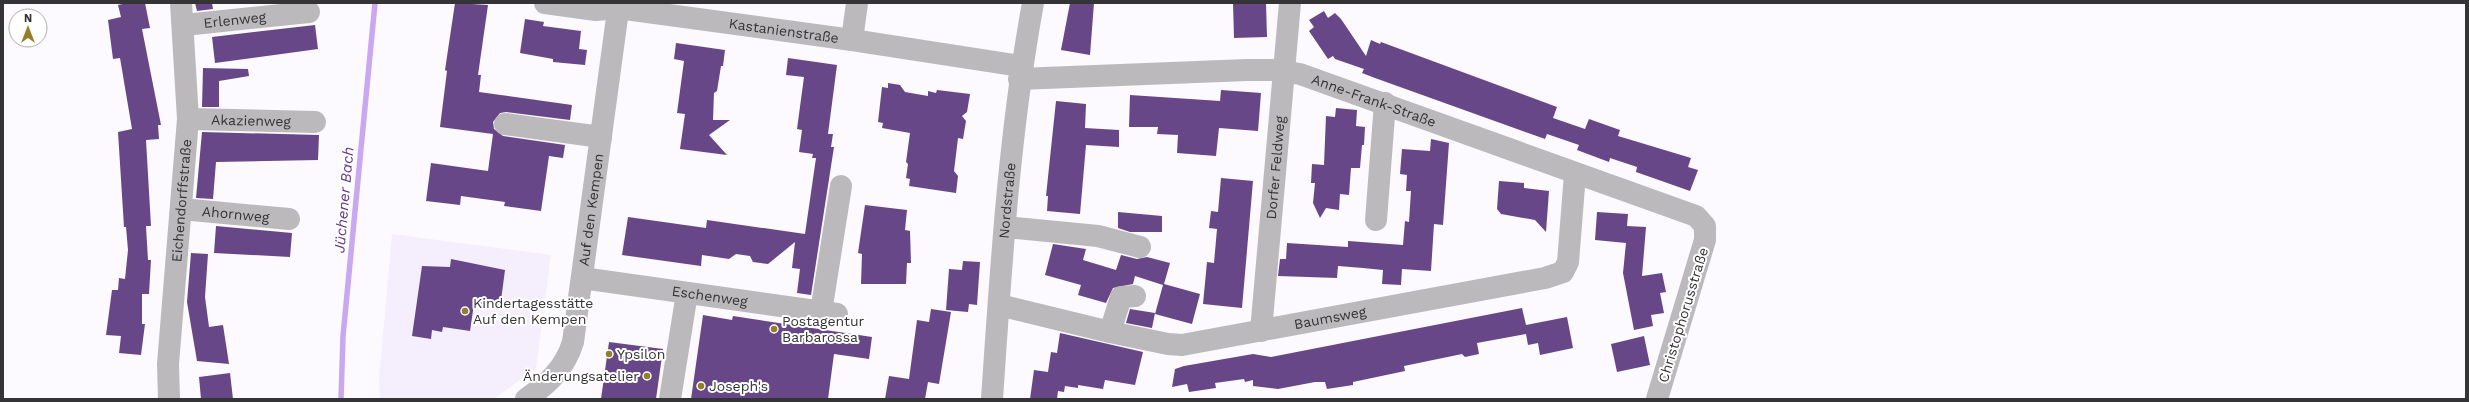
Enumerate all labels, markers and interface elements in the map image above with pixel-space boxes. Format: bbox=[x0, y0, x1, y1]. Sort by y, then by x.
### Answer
north arrow bbox=[8, 8, 48, 48]
street label: Erlenweg bbox=[203, 8, 267, 31]
text: N bbox=[24, 12, 32, 25]
street label: Kastanienstraße bbox=[728, 15, 840, 46]
street label: Anne-Frank-Straße bbox=[1310, 71, 1438, 130]
street label: Akazienweg bbox=[211, 112, 292, 129]
street label: Dorfer Feldweg bbox=[1263, 115, 1288, 220]
street label: Eichendorffstraße bbox=[168, 138, 194, 263]
water label: Jüchener Bach bbox=[330, 146, 358, 254]
street label: Auf den Kempen bbox=[575, 152, 607, 267]
street label: Nordstraße bbox=[996, 162, 1019, 239]
street label: Ahornweg bbox=[201, 203, 271, 225]
street label: Christophorusstraße bbox=[1655, 246, 1711, 384]
street label: Eschenweg bbox=[671, 283, 749, 309]
place label: Kindertagesstätte Auf den Kempen bbox=[473, 295, 593, 327]
street label: Baumsweg bbox=[1293, 303, 1368, 332]
marker: Kindertagesstätte Auf den Kempen bbox=[460, 306, 470, 316]
place label: Postagentur Barbarossa bbox=[782, 313, 865, 345]
marker: Postagentur Barbarossa bbox=[769, 324, 779, 334]
place label: Ypsilon bbox=[617, 346, 665, 362]
marker: Ypsilon bbox=[604, 349, 614, 359]
place label: Änderungsatelier bbox=[523, 368, 639, 384]
marker: Änderungsatelier bbox=[642, 371, 652, 381]
place label: Joseph's bbox=[709, 378, 768, 394]
marker: Joseph's bbox=[696, 381, 706, 391]

